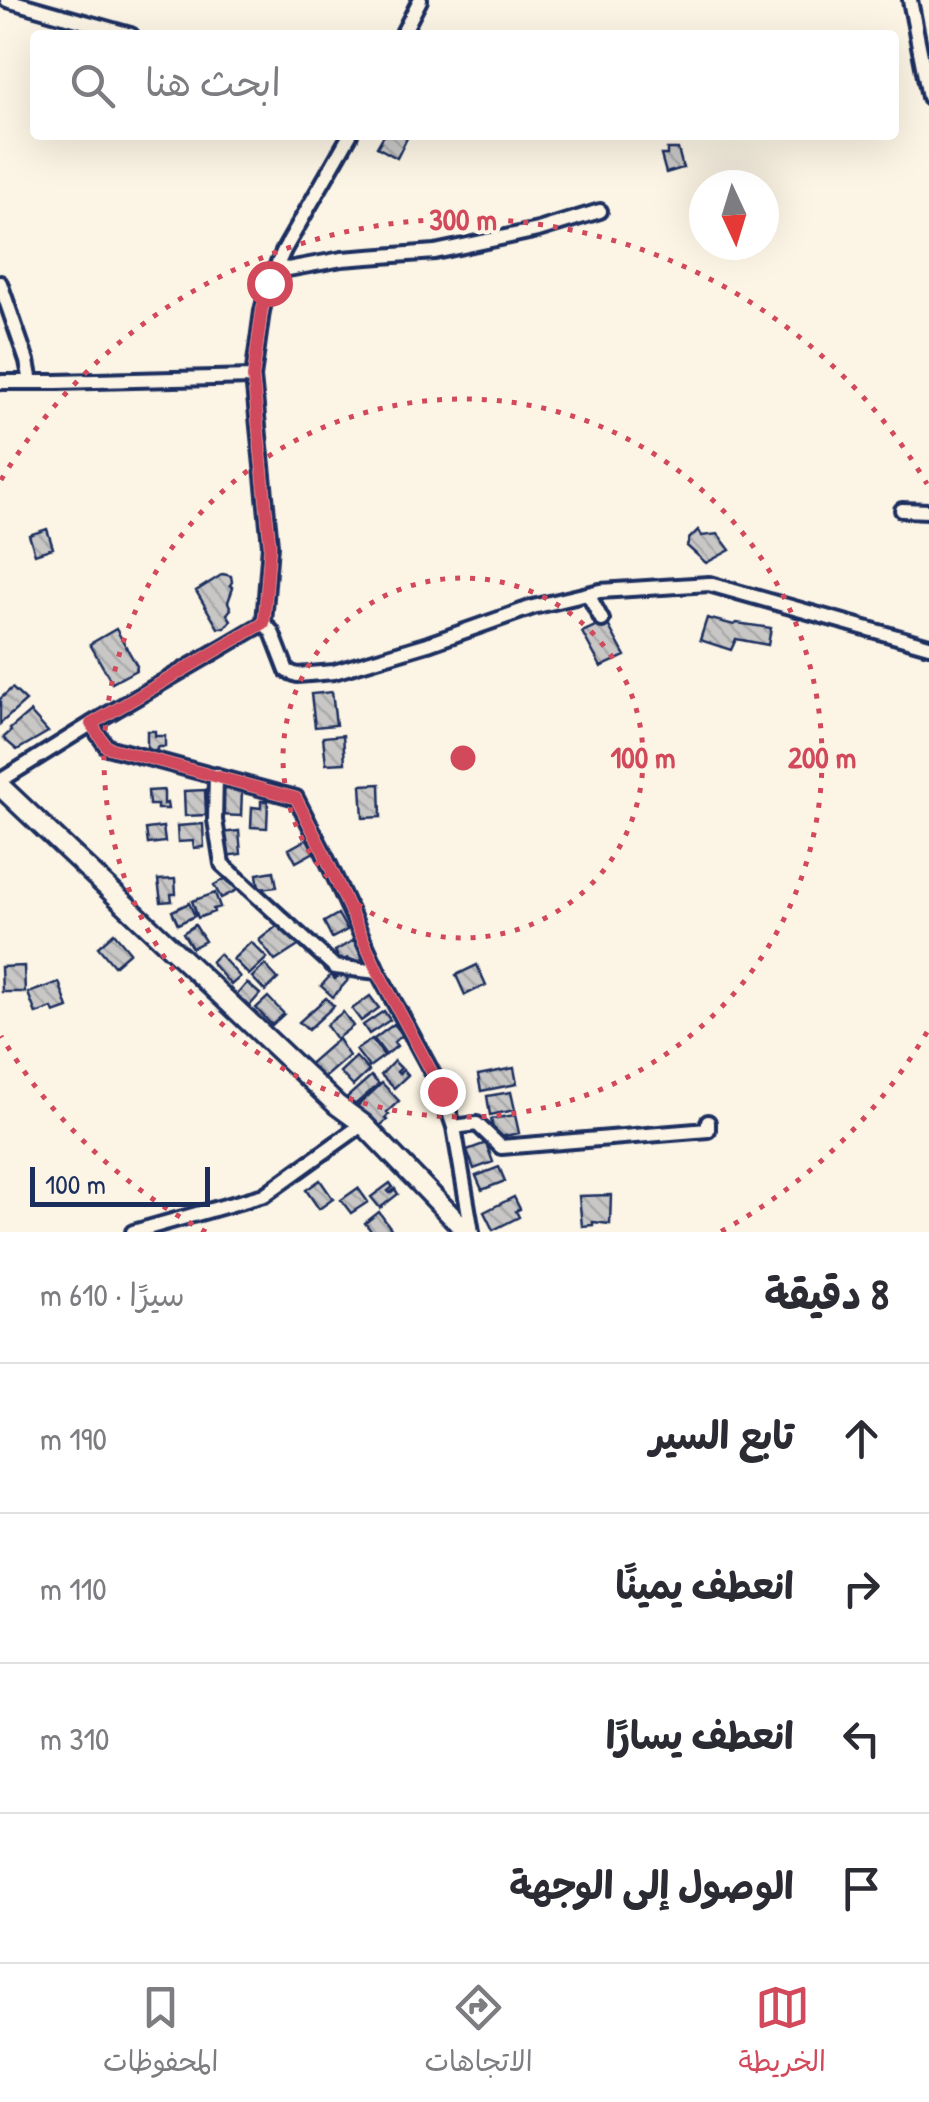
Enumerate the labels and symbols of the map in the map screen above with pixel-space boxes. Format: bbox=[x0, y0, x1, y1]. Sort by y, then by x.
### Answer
north arrow bbox=[689, 170, 779, 260]
text: 300 m bbox=[429, 199, 497, 239]
route start bbox=[247, 261, 293, 307]
text: 100 m bbox=[610, 737, 676, 777]
text: 200 m bbox=[788, 737, 856, 777]
centre of rings bbox=[445, 740, 481, 776]
route end bbox=[420, 1069, 466, 1115]
scale bar bbox=[30, 1162, 210, 1206]

